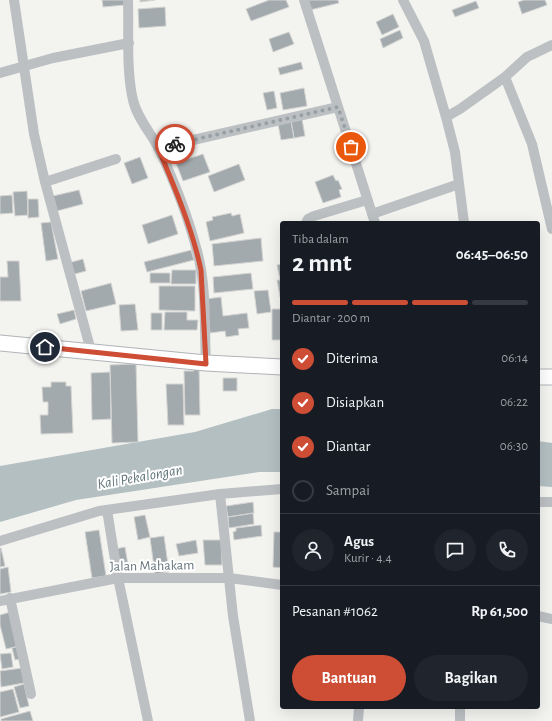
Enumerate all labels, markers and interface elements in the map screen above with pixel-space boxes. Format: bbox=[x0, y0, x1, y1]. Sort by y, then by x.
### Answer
courier bbox=[155, 124, 195, 164]
pin bbox=[334, 130, 368, 164]
icon: bike bbox=[164, 133, 186, 155]
icon: bag bbox=[340, 136, 362, 158]
text: Tiba dalam bbox=[292, 233, 349, 246]
text: 06:45–06:50 bbox=[456, 247, 528, 262]
text: 2 mnt bbox=[292, 250, 352, 276]
text: Diantar · 200 m bbox=[292, 312, 370, 325]
pin bbox=[28, 330, 62, 364]
icon: home bbox=[34, 336, 56, 358]
icon: check bbox=[292, 348, 314, 370]
text: Diterima bbox=[326, 351, 378, 366]
text: 06:14 bbox=[501, 352, 528, 365]
icon: check bbox=[292, 392, 314, 414]
text: Disiapkan bbox=[326, 395, 384, 410]
text: 06:22 bbox=[500, 396, 528, 409]
icon: check bbox=[292, 436, 314, 458]
text: Diantar bbox=[326, 439, 370, 454]
text: 06:30 bbox=[500, 440, 528, 453]
water label: Kali Pekalongan bbox=[96, 462, 184, 492]
text: Sampai bbox=[326, 483, 370, 498]
button: person bbox=[292, 529, 334, 571]
button: chat bbox=[434, 529, 476, 571]
button: phone bbox=[486, 529, 528, 571]
text: Agus bbox=[344, 534, 374, 549]
text: Kurir · 4.4 bbox=[344, 552, 392, 565]
street label: Jalan Mahakam bbox=[110, 558, 194, 574]
text: Pesanan #1062 bbox=[292, 604, 378, 619]
text: Rp 61,500 bbox=[471, 604, 528, 619]
button: Bantuan bbox=[292, 655, 406, 701]
button: Bagikan bbox=[414, 655, 528, 701]

